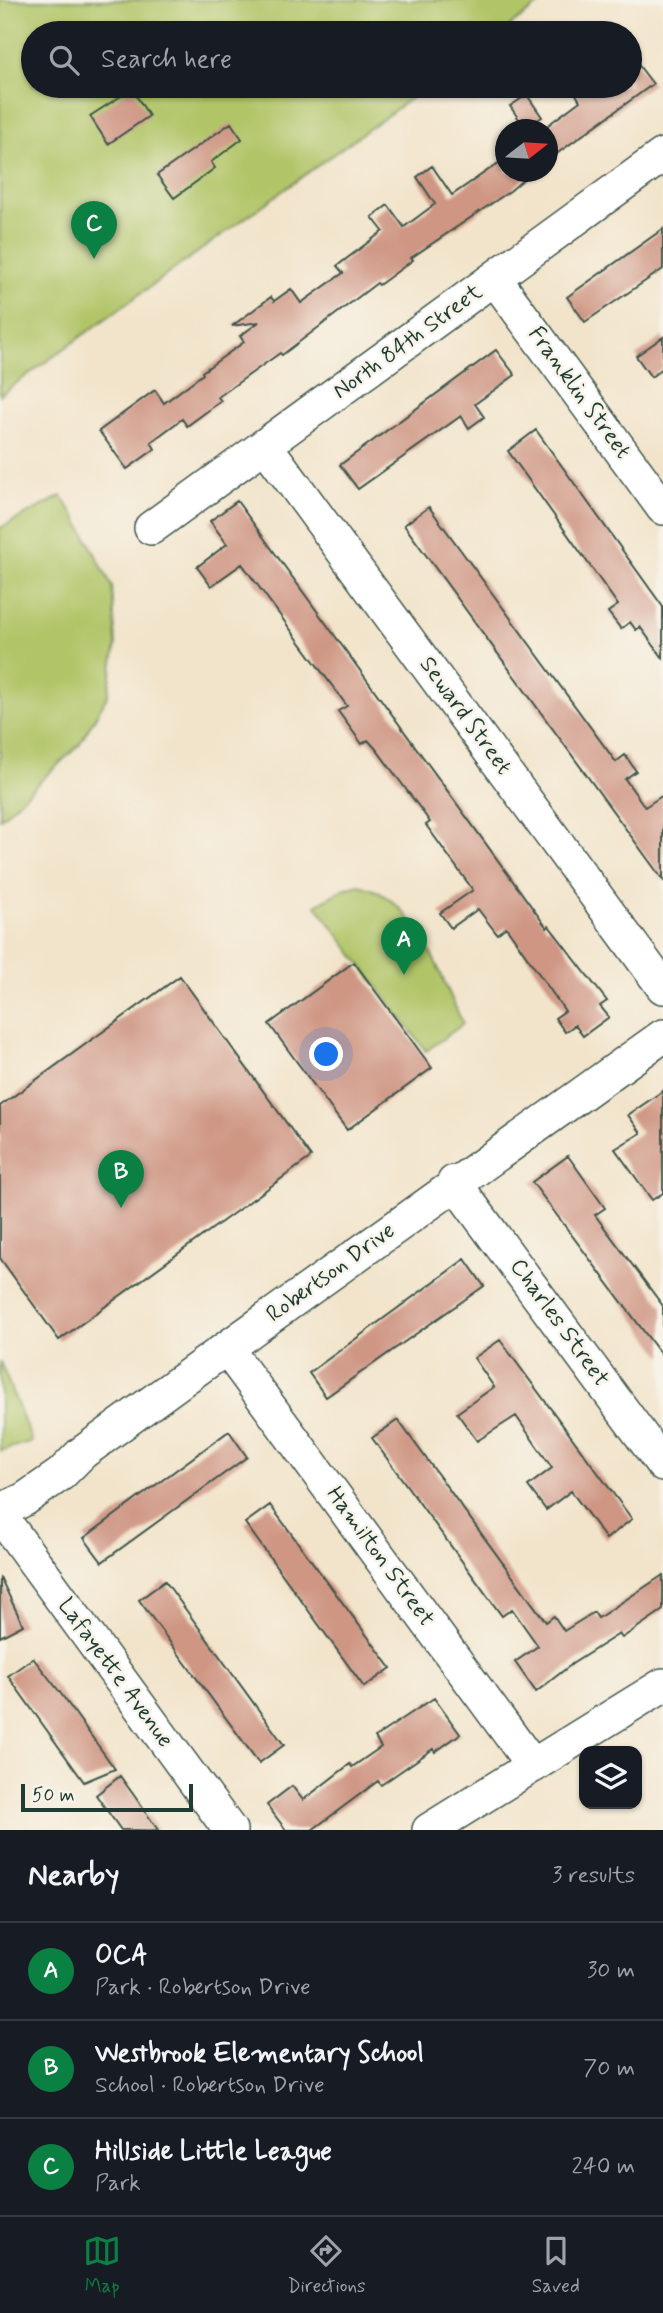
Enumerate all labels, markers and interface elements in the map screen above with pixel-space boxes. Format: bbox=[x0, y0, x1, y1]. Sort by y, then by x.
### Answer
search box bbox=[21, 21, 642, 98]
icon: search bbox=[45, 41, 83, 79]
text: Search here bbox=[101, 43, 232, 77]
north arrow bbox=[495, 119, 558, 182]
pin: C bbox=[71, 201, 117, 259]
street label: North 84th Street bbox=[327, 277, 489, 406]
street label: Franklin Street bbox=[521, 321, 637, 465]
street label: Seward Street bbox=[412, 651, 518, 781]
pin: A bbox=[381, 917, 427, 975]
your location bbox=[309, 1037, 343, 1071]
pin: B bbox=[98, 1150, 144, 1208]
street label: Robertson Drive bbox=[261, 1216, 401, 1330]
street label: Charles Street bbox=[502, 1253, 616, 1393]
street label: Hamilton Street bbox=[319, 1481, 441, 1633]
street label: Lafayette Avenue bbox=[50, 1592, 180, 1754]
map controls bbox=[579, 1746, 642, 1809]
button: layers bbox=[579, 1746, 642, 1809]
scale bar bbox=[21, 1781, 192, 1813]
text: 50 m bbox=[32, 1783, 75, 1808]
text: Nearby bbox=[28, 1856, 119, 1895]
text: 3 results bbox=[552, 1861, 635, 1891]
text: OCA bbox=[95, 1939, 147, 1973]
text: A bbox=[43, 1956, 59, 1986]
text: 30 m bbox=[587, 1956, 635, 1986]
text: Park · Robertson Drive bbox=[95, 1973, 311, 2003]
text: Westbrook Elementary School bbox=[95, 2037, 424, 2071]
text: B bbox=[44, 2054, 58, 2084]
text: 70 m bbox=[583, 2054, 635, 2084]
text: School · Robertson Drive bbox=[95, 2071, 325, 2101]
text: Hillside Little League bbox=[95, 2135, 332, 2169]
text: C bbox=[43, 2152, 59, 2182]
text: 240 m bbox=[571, 2152, 635, 2182]
text: Park bbox=[95, 2169, 141, 2199]
tab: Map bbox=[83, 2232, 121, 2299]
tab: Directions bbox=[287, 2232, 366, 2299]
tab: Saved bbox=[532, 2232, 580, 2299]

